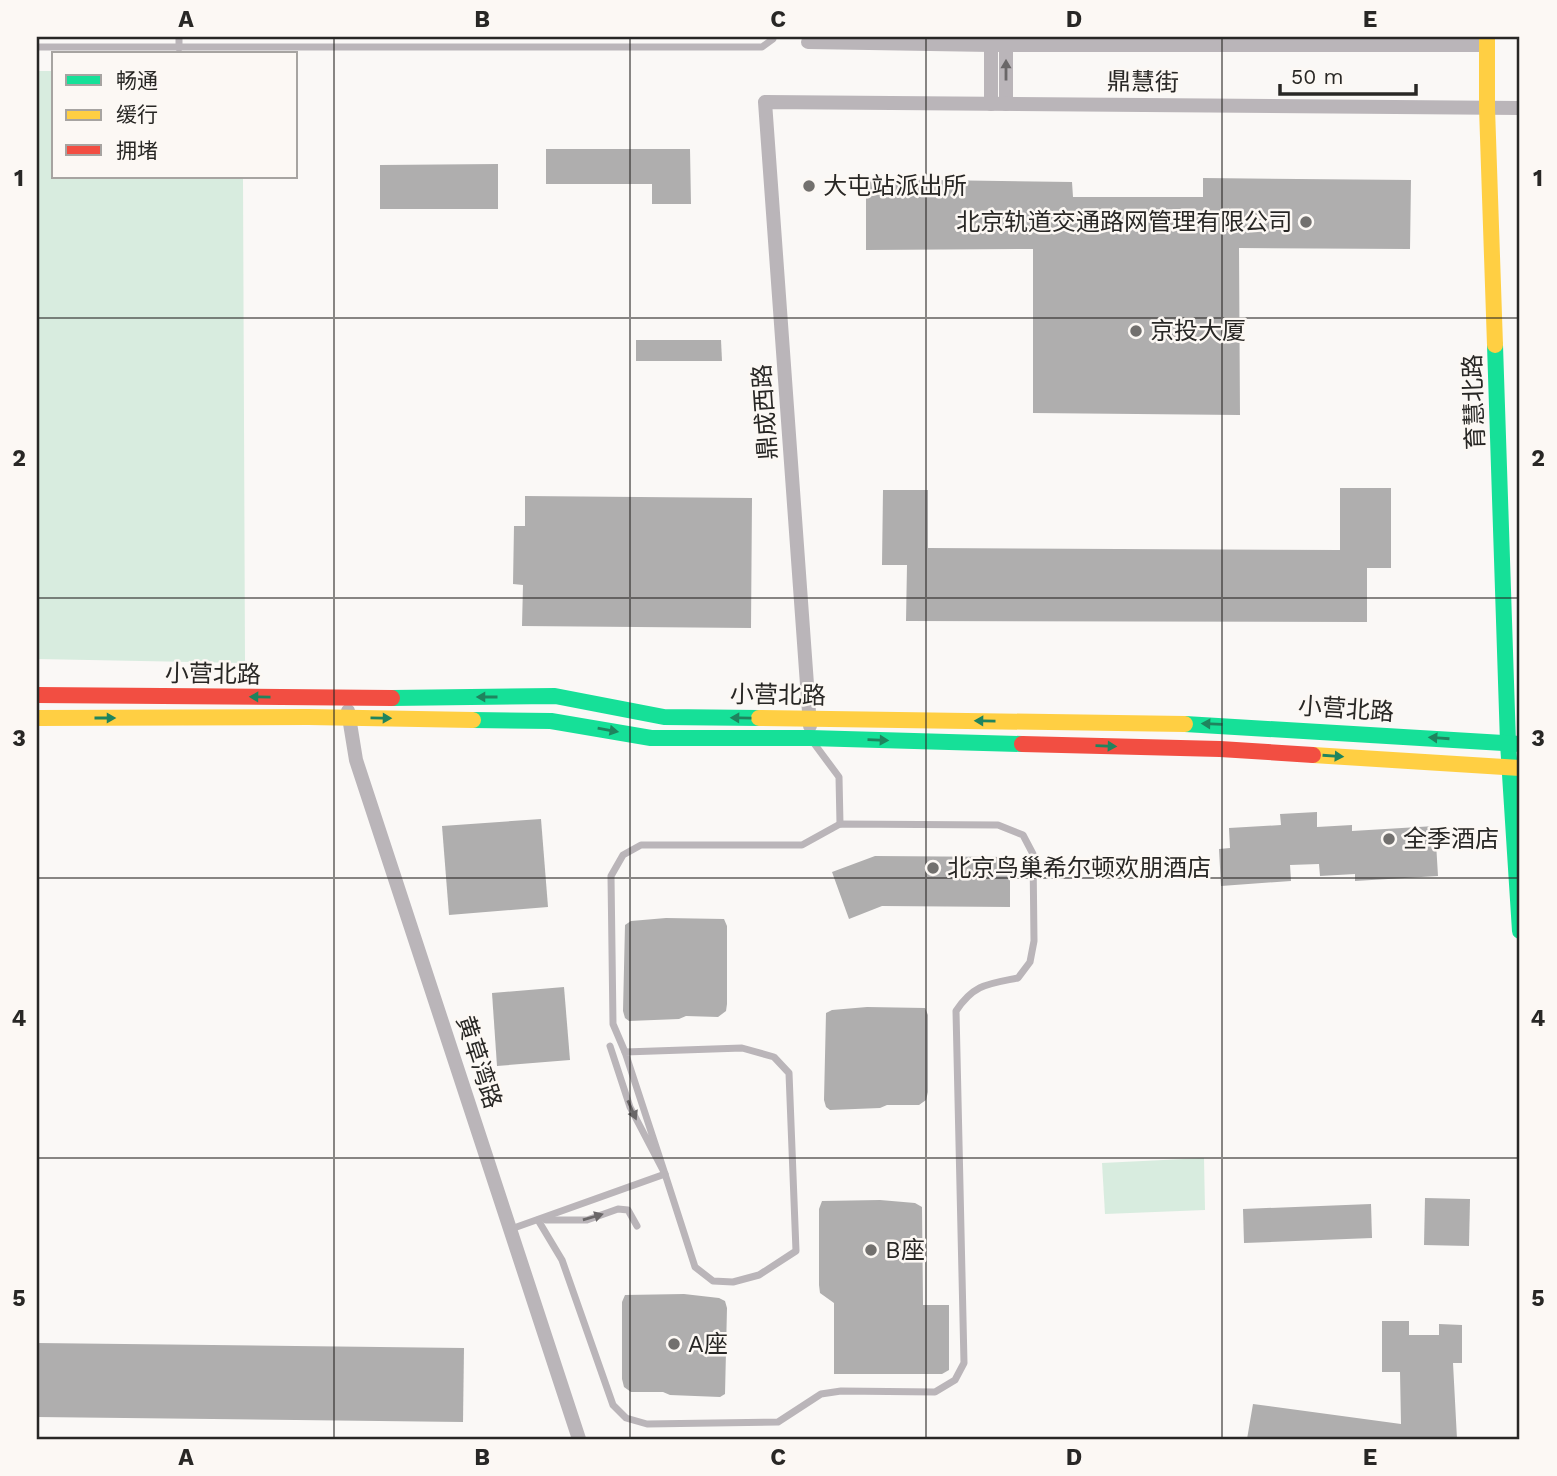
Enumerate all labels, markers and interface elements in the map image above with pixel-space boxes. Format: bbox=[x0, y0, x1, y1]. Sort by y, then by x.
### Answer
text: A bbox=[178, 6, 194, 33]
text: B bbox=[474, 6, 490, 33]
text: C bbox=[770, 6, 786, 33]
text: D bbox=[1066, 6, 1082, 33]
text: E bbox=[1363, 6, 1377, 33]
legend bbox=[52, 52, 298, 178]
scale bar bbox=[1280, 52, 1417, 96]
one-way arrow bbox=[1000, 59, 1012, 81]
text: 50 m bbox=[1291, 64, 1343, 89]
street label: 鼎慧街 bbox=[1107, 67, 1179, 97]
text: 畅通 bbox=[116, 68, 158, 93]
text: 缓行 bbox=[116, 102, 158, 127]
text: 拥堵 bbox=[116, 138, 158, 163]
text: 1 bbox=[14, 165, 24, 192]
text: 1 bbox=[1533, 165, 1543, 192]
place label: 大屯站派出所 bbox=[823, 172, 967, 200]
marker: 大屯站派出所 bbox=[801, 178, 817, 194]
place label: 北京轨道交通路网管理有限公司 bbox=[956, 208, 1292, 236]
marker: 北京轨道交通路网管理有限公司 bbox=[1298, 214, 1314, 230]
place label: 京投大厦 bbox=[1150, 317, 1246, 345]
marker: 京投大厦 bbox=[1128, 323, 1144, 339]
street label: 育慧北路 bbox=[1458, 354, 1490, 450]
street label: 鼎成西路 bbox=[748, 363, 782, 461]
text: 2 bbox=[12, 445, 26, 472]
text: 2 bbox=[1531, 445, 1545, 472]
street label: 小营北路 bbox=[165, 659, 261, 689]
street label: 小营北路 bbox=[730, 680, 826, 710]
one-way arrow bbox=[248, 691, 270, 703]
one-way arrow bbox=[476, 691, 498, 703]
street label: 小营北路 bbox=[1297, 692, 1395, 726]
one-way arrow bbox=[94, 712, 116, 724]
one-way arrow bbox=[371, 712, 393, 724]
one-way arrow bbox=[730, 712, 752, 724]
one-way arrow bbox=[974, 715, 996, 727]
one-way arrow bbox=[1201, 718, 1223, 730]
text: 3 bbox=[12, 725, 26, 752]
one-way arrow bbox=[597, 725, 619, 736]
text: 3 bbox=[1531, 725, 1545, 752]
one-way arrow bbox=[1428, 733, 1450, 744]
one-way arrow bbox=[867, 734, 889, 745]
one-way arrow bbox=[1095, 740, 1117, 751]
one-way arrow bbox=[1322, 750, 1344, 761]
place label: 全季酒店 bbox=[1403, 825, 1499, 853]
marker: 全季酒店 bbox=[1381, 831, 1397, 847]
place label: 北京鸟巢希尔顿欢朋酒店 bbox=[947, 854, 1211, 882]
marker: 北京鸟巢希尔顿欢朋酒店 bbox=[925, 860, 941, 876]
text: 4 bbox=[12, 1005, 27, 1032]
text: 4 bbox=[1531, 1005, 1546, 1032]
street label: 黄草湾路 bbox=[451, 1012, 507, 1112]
one-way arrow bbox=[626, 1100, 638, 1120]
one-way arrow bbox=[582, 1211, 604, 1222]
place label: B座 bbox=[885, 1236, 925, 1264]
marker: B座 bbox=[863, 1242, 879, 1258]
text: 5 bbox=[12, 1285, 26, 1312]
text: 5 bbox=[1531, 1285, 1545, 1312]
place label: A座 bbox=[688, 1330, 728, 1358]
marker: A座 bbox=[666, 1336, 682, 1352]
text: A bbox=[178, 1444, 194, 1471]
text: B bbox=[474, 1444, 490, 1471]
text: C bbox=[770, 1444, 786, 1471]
text: D bbox=[1066, 1444, 1082, 1471]
text: E bbox=[1363, 1444, 1377, 1471]

